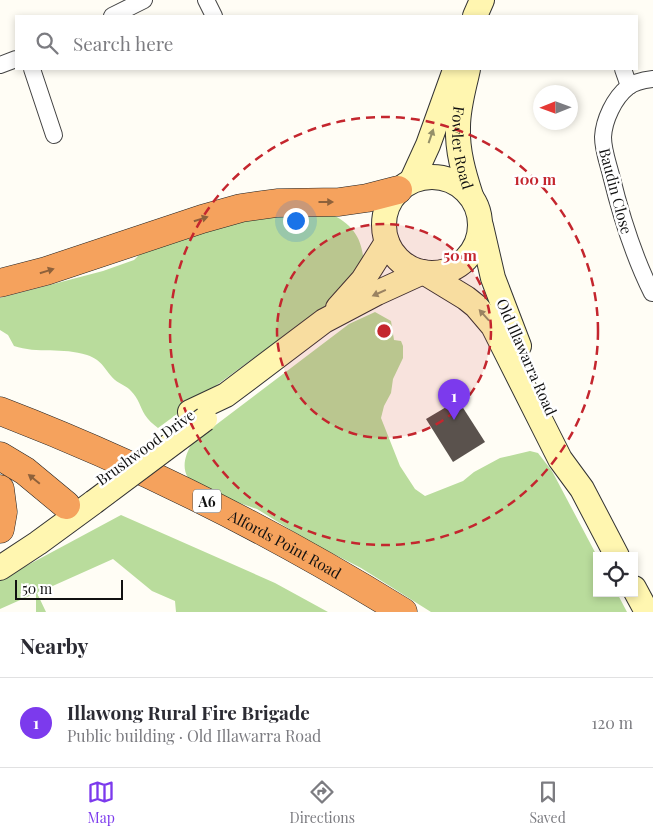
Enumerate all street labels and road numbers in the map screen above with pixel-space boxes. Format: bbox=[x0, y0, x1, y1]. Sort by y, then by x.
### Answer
street label: Fowler Road bbox=[448, 105, 478, 192]
street label: Baudin Close bbox=[595, 146, 637, 236]
street label: Old Illawarra Road bbox=[492, 295, 562, 419]
street label: Brushwood Drive bbox=[92, 405, 198, 489]
road number: A6 bbox=[193, 490, 221, 512]
street label: Alfords Point Road bbox=[225, 505, 345, 583]

